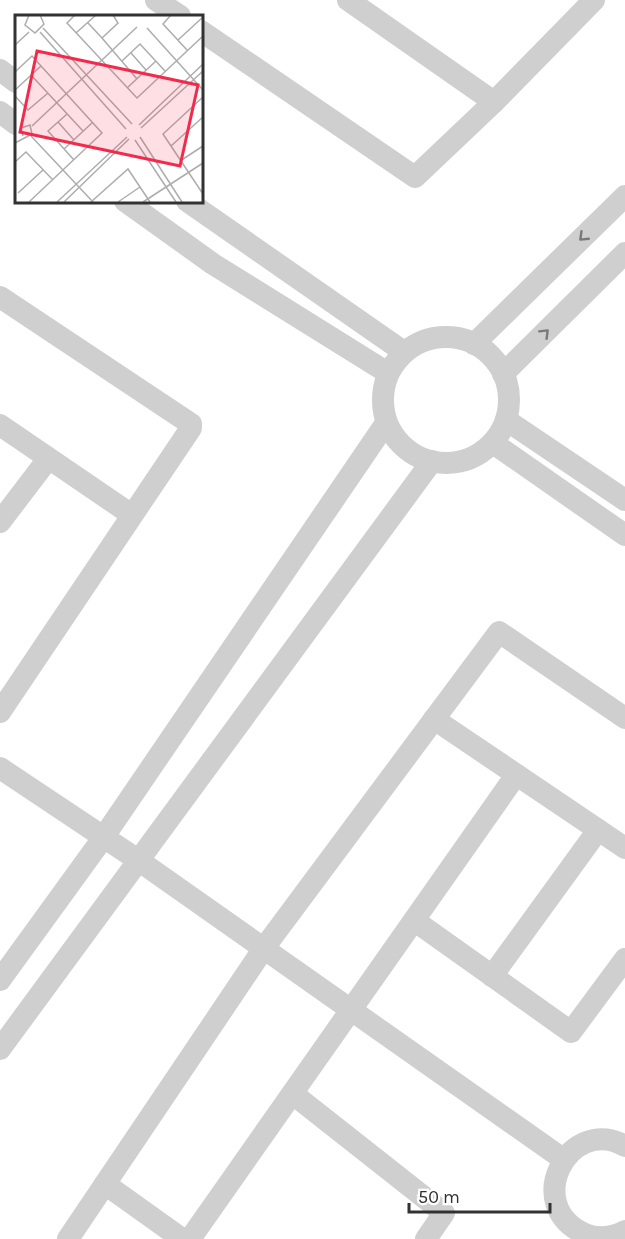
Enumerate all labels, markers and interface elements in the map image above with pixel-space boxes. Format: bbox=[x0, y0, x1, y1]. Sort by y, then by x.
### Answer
inset map bbox=[15, 15, 202, 202]
one-way arrow bbox=[580, 229, 591, 240]
one-way arrow bbox=[537, 330, 548, 341]
scale bar bbox=[409, 1176, 550, 1214]
text: 50 m bbox=[418, 1186, 460, 1208]

